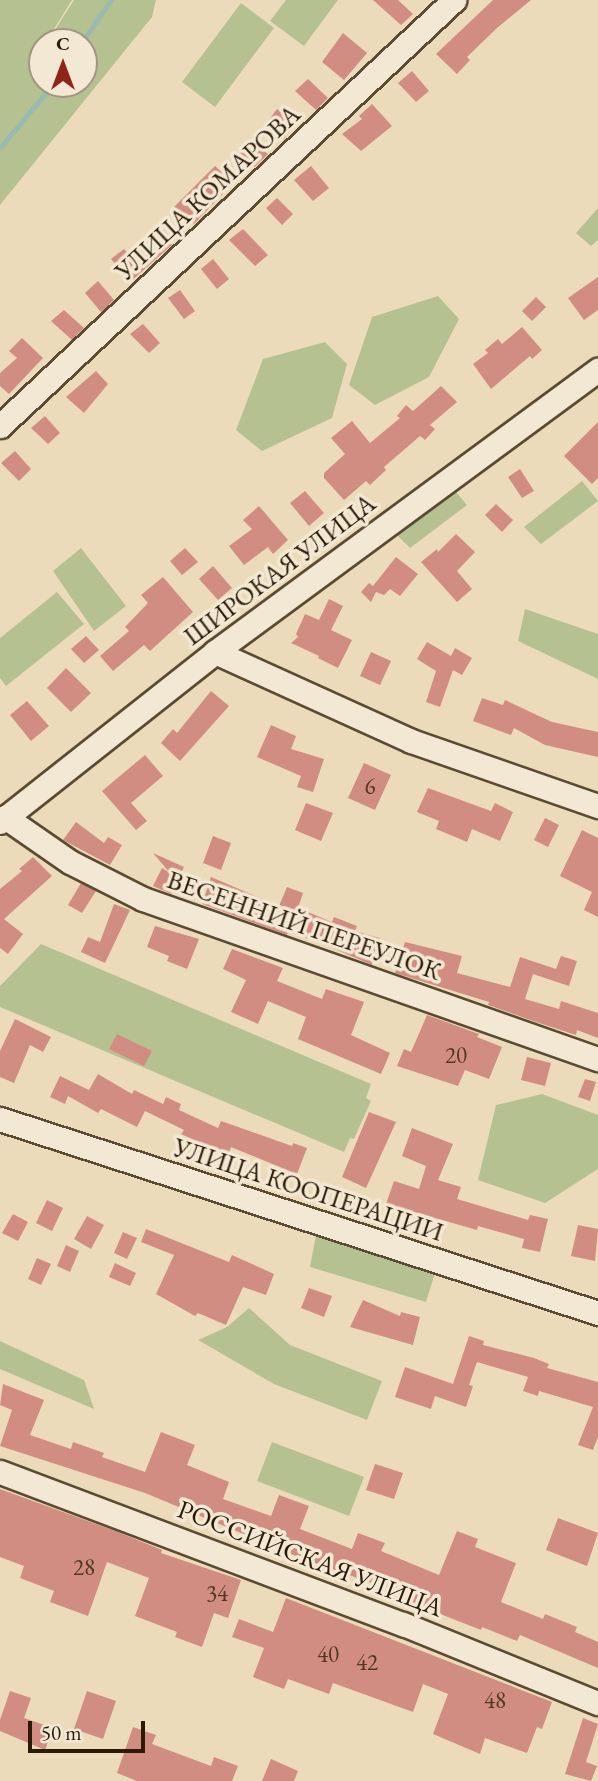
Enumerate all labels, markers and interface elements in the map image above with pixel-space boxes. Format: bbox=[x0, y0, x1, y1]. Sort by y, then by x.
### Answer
north arrow bbox=[28, 28, 98, 98]
text: С bbox=[56, 31, 70, 56]
street label: УЛИЦА КОМАРОВА bbox=[109, 99, 307, 287]
street label: ШИРОКАЯ УЛИЦА bbox=[178, 488, 382, 652]
house number: 6 bbox=[364, 772, 376, 800]
street label: ВЕСЕННИЙ ПЕРЕУЛОК bbox=[163, 864, 445, 988]
house number: 20 bbox=[445, 1041, 467, 1069]
street label: УЛИЦА КООПЕРАЦИИ bbox=[169, 1132, 447, 1248]
street label: РОССИЙСКАЯ УЛИЦА bbox=[173, 1494, 447, 1624]
house number: 28 bbox=[73, 1553, 95, 1581]
house number: 34 bbox=[206, 1579, 228, 1607]
house number: 40 bbox=[317, 1640, 339, 1668]
house number: 42 bbox=[356, 1648, 378, 1676]
house number: 48 bbox=[484, 1686, 506, 1714]
scale bar bbox=[32, 1708, 149, 1752]
text: 50 m bbox=[41, 1719, 82, 1746]

